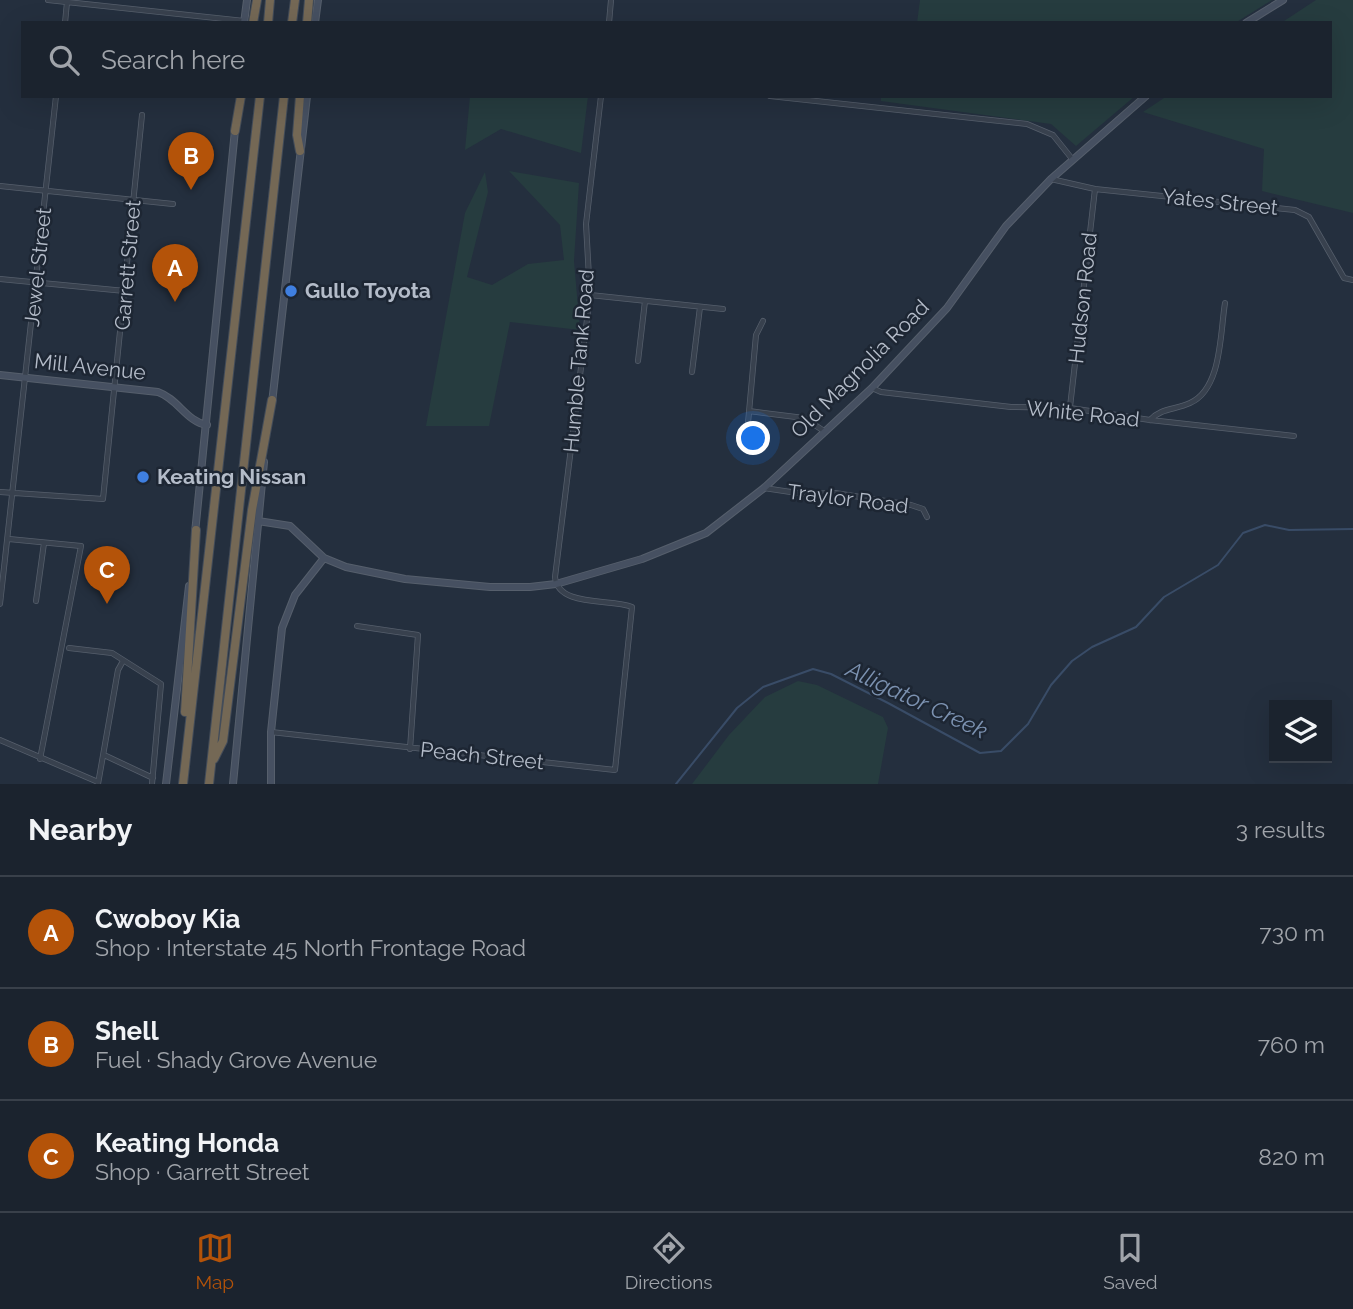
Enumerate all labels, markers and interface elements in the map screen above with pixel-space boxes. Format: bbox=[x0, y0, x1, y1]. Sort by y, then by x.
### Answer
search box bbox=[21, 21, 1332, 98]
icon: search bbox=[45, 41, 83, 79]
text: Search here bbox=[101, 45, 245, 75]
pin: B bbox=[168, 132, 214, 190]
street label: Yates Street bbox=[1161, 183, 1279, 220]
street label: Garrett Street bbox=[109, 199, 146, 331]
street label: Jewel Street bbox=[19, 206, 56, 328]
street label: Hudson Road bbox=[1063, 231, 1102, 365]
pin: A bbox=[152, 244, 198, 302]
street label: Humble Tank Road bbox=[558, 268, 599, 454]
place label: Gullo Toyota bbox=[305, 278, 431, 303]
marker: Gullo Toyota bbox=[283, 283, 299, 299]
street label: Old Magnolia Road bbox=[785, 294, 934, 443]
street label: Mill Avenue bbox=[33, 348, 147, 385]
street label: White Road bbox=[1025, 395, 1141, 432]
your location bbox=[736, 421, 770, 455]
place label: Keating Nissan bbox=[157, 464, 306, 489]
marker: Keating Nissan bbox=[135, 469, 151, 485]
street label: Traylor Road bbox=[786, 479, 910, 518]
pin: C bbox=[84, 546, 130, 604]
water label: Alligator Creek bbox=[841, 654, 992, 744]
map controls bbox=[1269, 700, 1332, 763]
button: layers bbox=[1269, 700, 1332, 763]
street label: Peach Street bbox=[419, 737, 545, 774]
text: Nearby bbox=[28, 812, 132, 847]
text: 3 results bbox=[1236, 816, 1325, 843]
text: Cwoboy Kia bbox=[95, 904, 240, 934]
text: A bbox=[43, 919, 59, 946]
text: 730 m bbox=[1259, 919, 1325, 946]
text: Shop · Interstate 45 North Frontage Road bbox=[95, 934, 526, 961]
text: Shell bbox=[95, 1016, 159, 1046]
text: B bbox=[43, 1031, 59, 1058]
text: 760 m bbox=[1258, 1031, 1325, 1058]
text: Fuel · Shady Grove Avenue bbox=[95, 1046, 377, 1073]
text: Keating Honda bbox=[95, 1128, 279, 1158]
text: C bbox=[43, 1143, 59, 1170]
text: 820 m bbox=[1258, 1143, 1325, 1170]
text: Shop · Garrett Street bbox=[95, 1158, 310, 1185]
tab: Map bbox=[195, 1229, 234, 1293]
tab: Directions bbox=[625, 1229, 713, 1293]
tab: Saved bbox=[1103, 1229, 1158, 1293]

